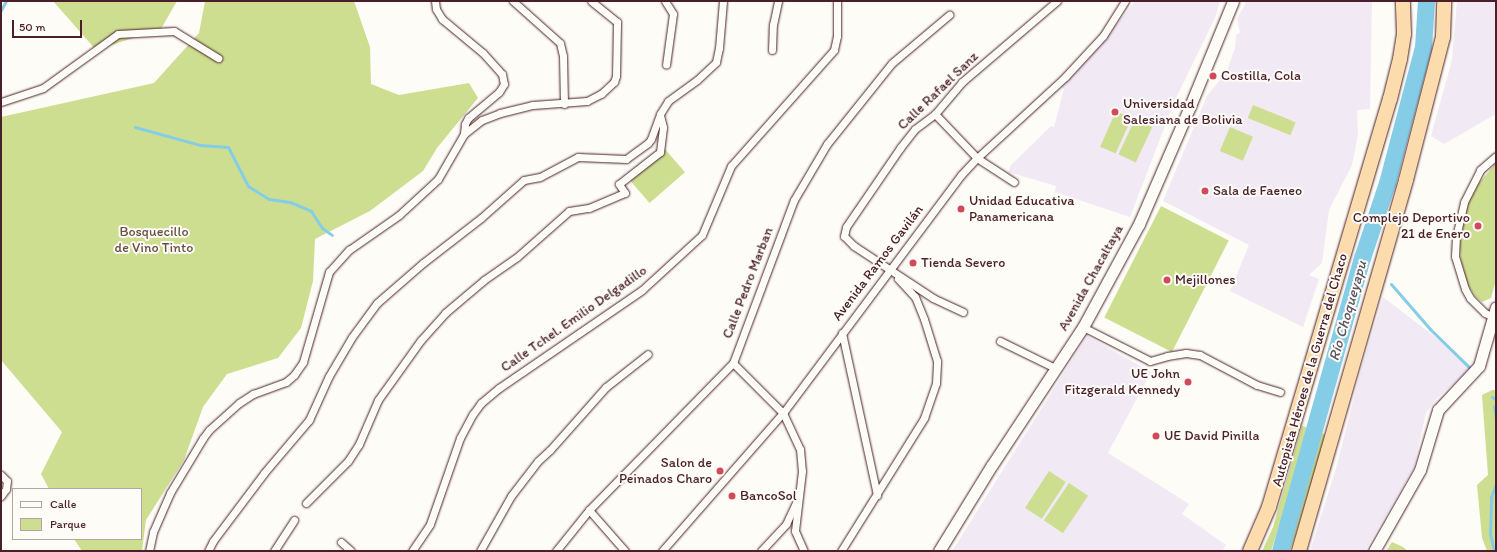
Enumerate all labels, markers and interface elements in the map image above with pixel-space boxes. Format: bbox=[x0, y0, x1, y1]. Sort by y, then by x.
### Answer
scale bar bbox=[14, 12, 84, 38]
text: 50 m bbox=[19, 20, 45, 34]
street label: Calle Rafael Sanz bbox=[894, 48, 982, 134]
place label: Costilla, Cola bbox=[1221, 68, 1301, 84]
marker: Costilla, Cola bbox=[1208, 71, 1218, 81]
place label: Universidad Salesiana de Bolivia bbox=[1123, 96, 1242, 128]
marker: Universidad Salesiana de Bolivia bbox=[1110, 107, 1120, 117]
place label: Sala de Faeneo bbox=[1213, 183, 1302, 199]
marker: Sala de Faeneo bbox=[1200, 186, 1210, 196]
place label: Unidad Educativa Panamericana bbox=[969, 193, 1074, 226]
street label: Avenida Ramos Gavilán bbox=[829, 202, 927, 324]
marker: Unidad Educativa Panamericana bbox=[956, 204, 966, 214]
place label: Complejo Deportivo 21 de Enero bbox=[1353, 210, 1470, 242]
marker: Complejo Deportivo 21 de Enero bbox=[1473, 221, 1483, 231]
street label: Avenida Chacaltaya bbox=[1055, 222, 1127, 334]
park label: Bosquecillo de Vino Tinto bbox=[114, 224, 194, 256]
street label: Calle Pedro Marban bbox=[719, 225, 777, 341]
street label: Autopista Héroes de la Guerra del Chaco bbox=[1269, 251, 1351, 489]
place label: Tienda Severo bbox=[921, 255, 1005, 271]
marker: Tienda Severo bbox=[908, 258, 918, 268]
water label: Río Choqueyapu bbox=[1325, 259, 1371, 363]
street label: Calle Tchel. Emilio Delgadillo bbox=[499, 263, 649, 375]
place label: Mejillones bbox=[1175, 272, 1236, 288]
marker: Mejillones bbox=[1162, 275, 1172, 285]
place label: UE John Fitzgerald Kennedy bbox=[1064, 366, 1180, 398]
marker: UE John Fitzgerald Kennedy bbox=[1183, 377, 1193, 387]
place label: UE David Pinilla bbox=[1164, 428, 1260, 444]
marker: UE David Pinilla bbox=[1151, 431, 1161, 441]
place label: Salon de Peinados Charo bbox=[619, 455, 712, 488]
marker: Salon de Peinados Charo bbox=[715, 466, 725, 476]
legend bbox=[12, 488, 142, 540]
place label: BancoSol bbox=[740, 488, 797, 504]
marker: BancoSol bbox=[727, 491, 737, 501]
text: Calle bbox=[50, 497, 76, 511]
text: Parque bbox=[50, 517, 86, 531]

